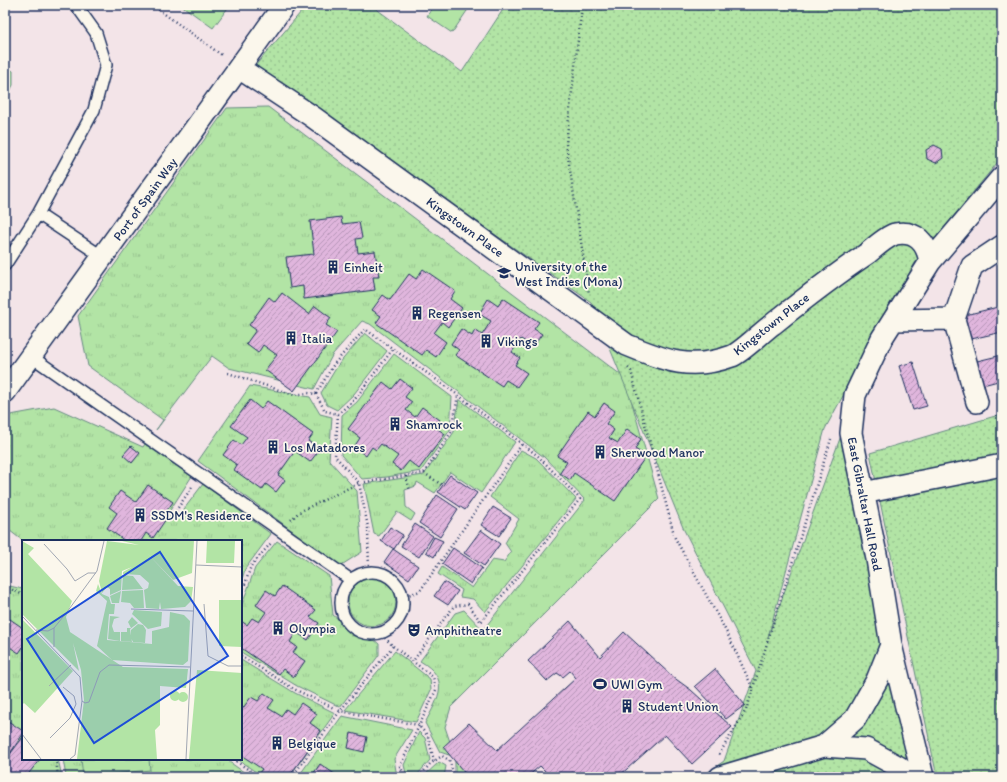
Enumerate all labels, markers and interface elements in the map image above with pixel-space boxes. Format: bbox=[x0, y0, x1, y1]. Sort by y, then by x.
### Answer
street label: Port of Spain Way bbox=[110, 155, 180, 243]
street label: Kingstown Place bbox=[423, 194, 507, 260]
building icon: Einheit bbox=[325, 259, 341, 275]
place label: University of the West Indies (Mona) bbox=[515, 259, 623, 289]
place label: Einheit bbox=[344, 260, 383, 275]
school or university icon: University of the West Indies (Mona) bbox=[496, 265, 512, 281]
street label: Kingstown Place bbox=[730, 290, 812, 358]
building icon: Regensen bbox=[409, 305, 425, 321]
place label: Regensen bbox=[428, 306, 482, 321]
building icon: Italia bbox=[283, 330, 299, 346]
place label: Italia bbox=[302, 331, 333, 346]
building icon: Vikings bbox=[478, 333, 494, 349]
place label: Vikings bbox=[497, 334, 538, 349]
building icon: Shamrock bbox=[387, 416, 403, 432]
place label: Shamrock bbox=[406, 417, 462, 432]
street label: East Gibraltar Hall Road bbox=[845, 436, 885, 572]
building icon: Los Matadores bbox=[265, 439, 281, 455]
place label: Los Matadores bbox=[284, 440, 365, 455]
building icon: Sherwood Manor bbox=[592, 444, 608, 460]
place label: Sherwood Manor bbox=[611, 445, 705, 460]
building icon: SSDM's Residence bbox=[132, 507, 148, 523]
place label: SSDM's Residence bbox=[151, 508, 252, 523]
inset map bbox=[22, 540, 242, 760]
building icon: Olympia bbox=[270, 620, 286, 636]
place label: Olympia bbox=[289, 621, 336, 636]
theatre icon: Amphitheatre bbox=[406, 622, 422, 638]
place label: Amphitheatre bbox=[425, 623, 502, 638]
sports icon: UWI Gym bbox=[592, 676, 608, 692]
place label: UWI Gym bbox=[611, 677, 663, 692]
building icon: Student Union bbox=[619, 698, 635, 714]
place label: Student Union bbox=[638, 699, 719, 714]
building icon: Belgique bbox=[269, 735, 285, 751]
place label: Belgique bbox=[288, 736, 336, 751]

